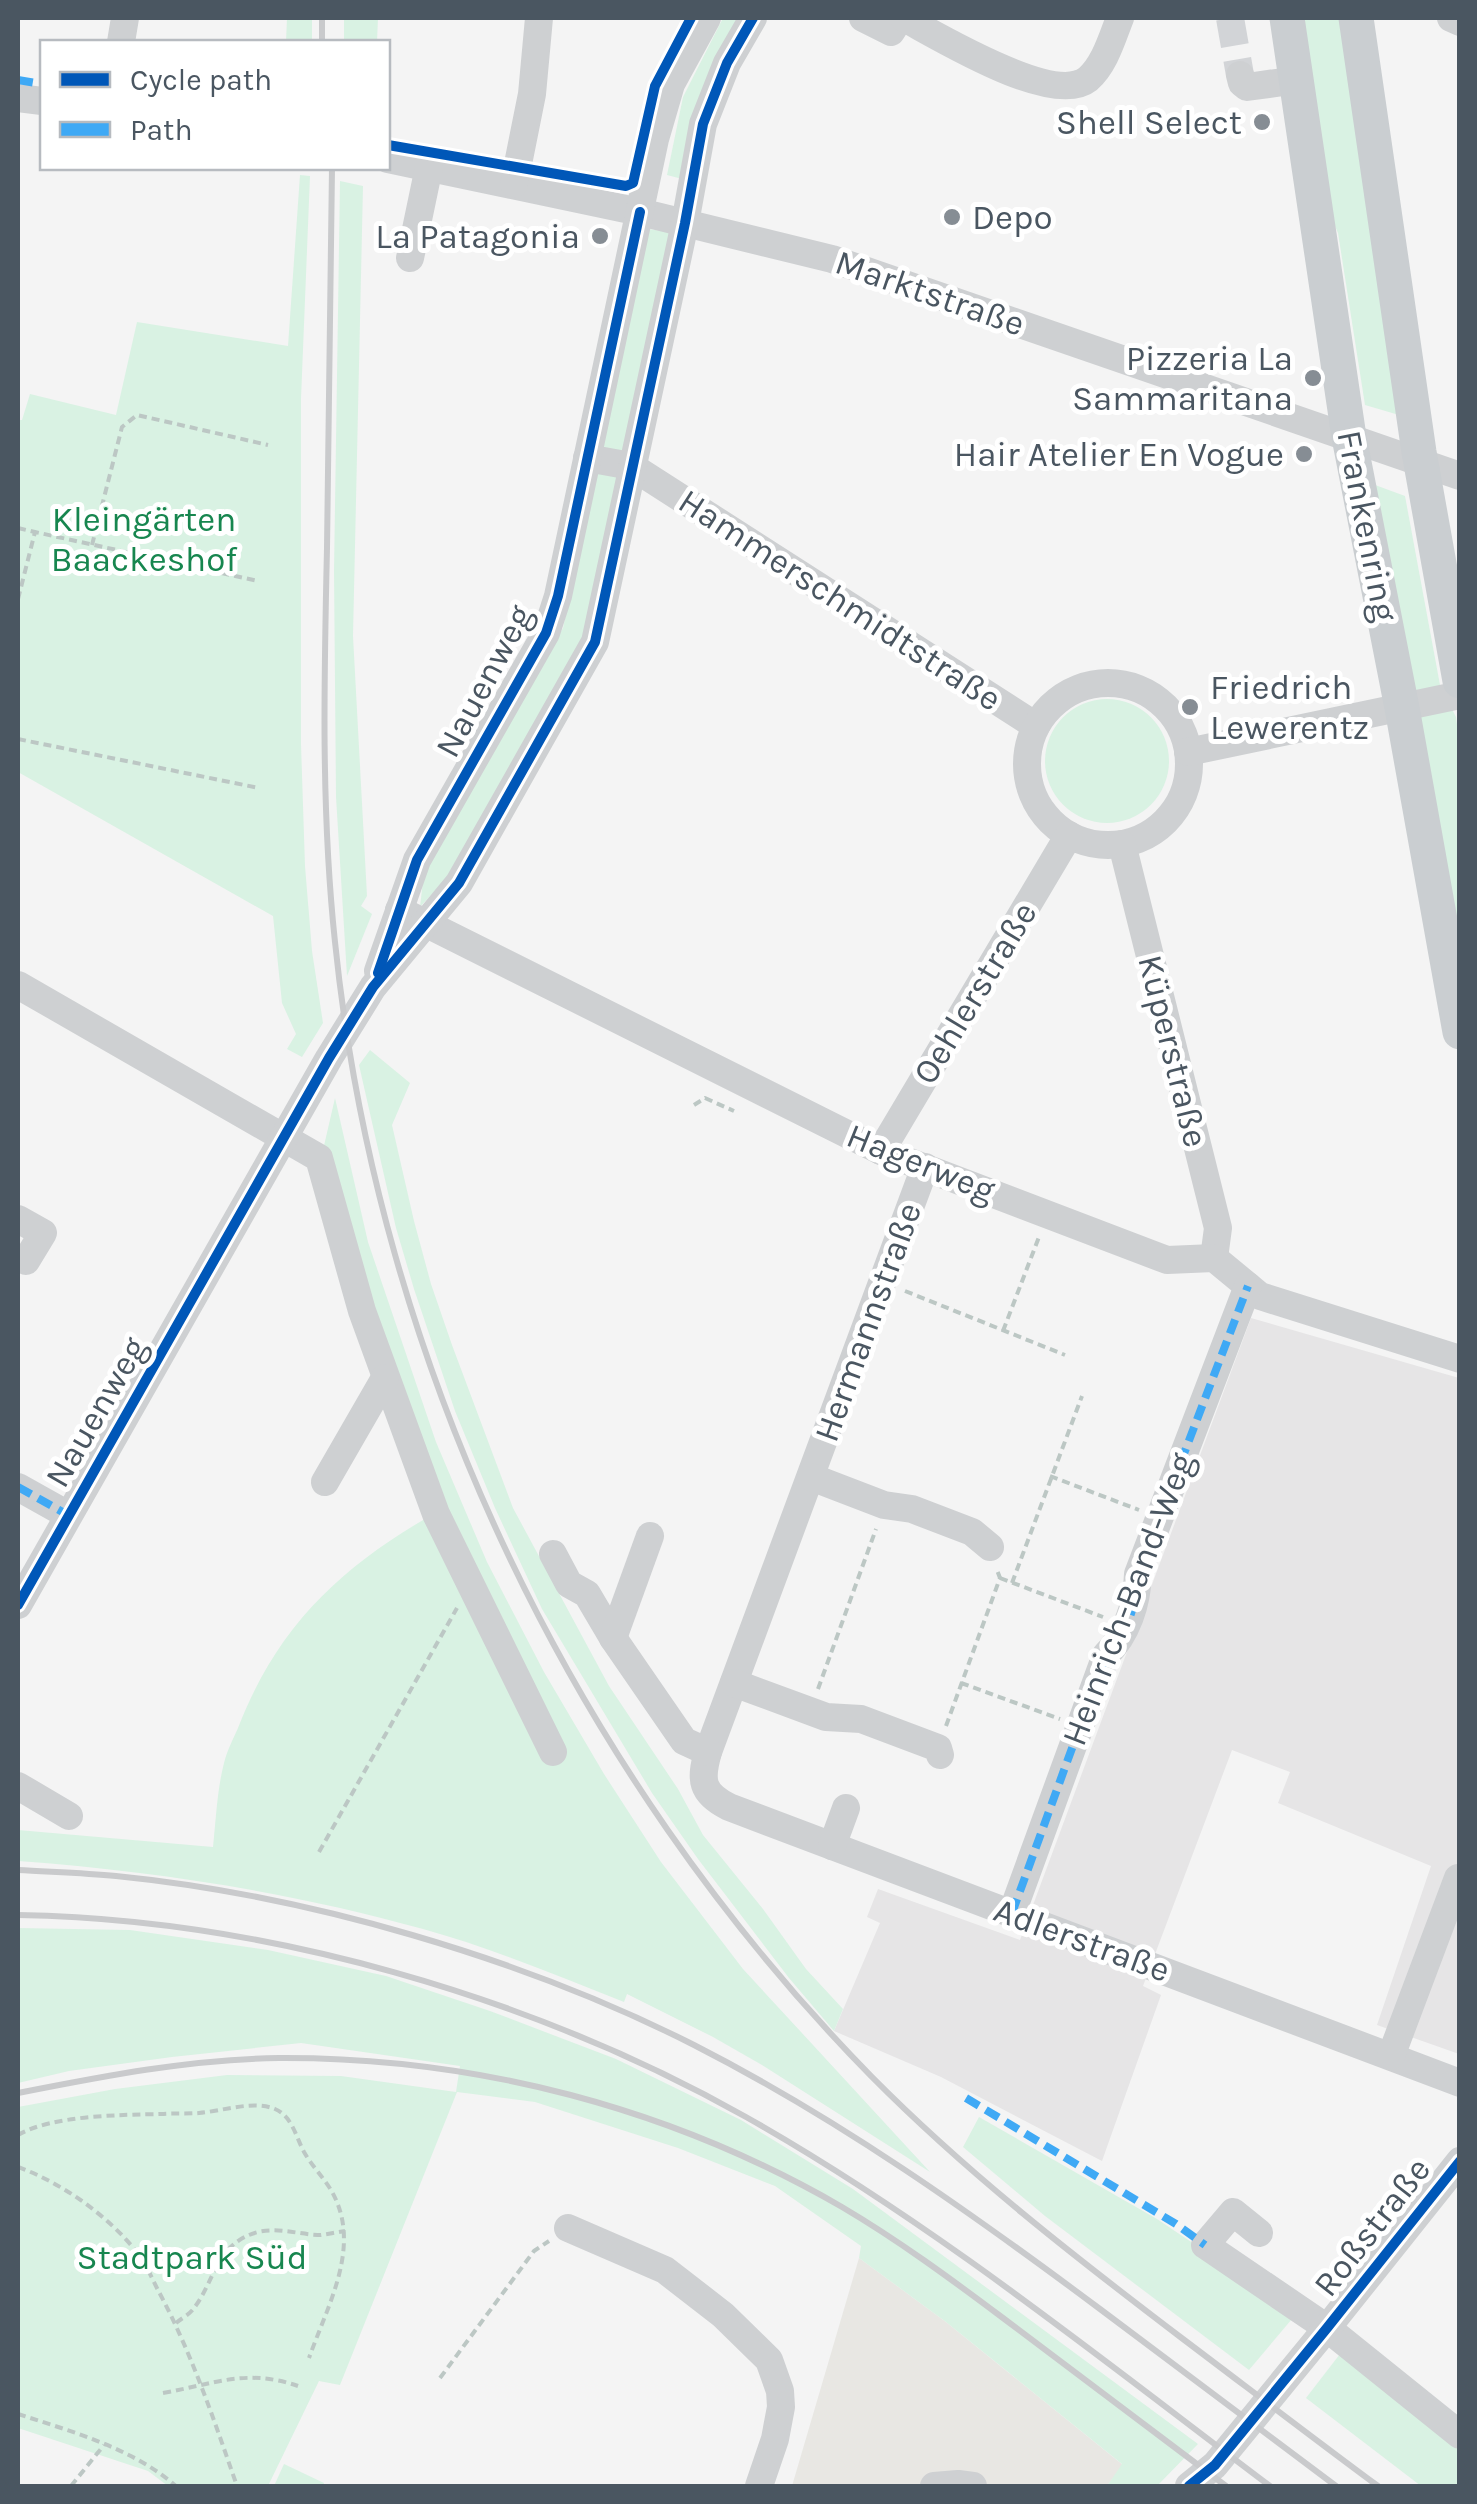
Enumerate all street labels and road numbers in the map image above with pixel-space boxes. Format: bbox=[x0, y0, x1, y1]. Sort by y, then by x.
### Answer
street label: Marktstraße bbox=[830, 241, 1030, 345]
street label: Frankenring bbox=[1328, 427, 1406, 625]
street label: Hammerschmidtstraße bbox=[671, 480, 1009, 720]
street label: Nauenweg bbox=[427, 598, 541, 764]
street label: Oehlerstraße bbox=[905, 895, 1045, 1091]
street label: Küperstraße bbox=[1129, 951, 1217, 1151]
street label: Hagerweg bbox=[841, 1115, 1001, 1211]
street label: Hermannstraße bbox=[806, 1197, 930, 1447]
street label: Nauenweg bbox=[37, 1329, 156, 1494]
street label: Heinrich-Band-Weg bbox=[1053, 1447, 1203, 1751]
street label: Adlerstraße bbox=[988, 1889, 1176, 1991]
street label: Roßstraße bbox=[1305, 2149, 1439, 2305]

